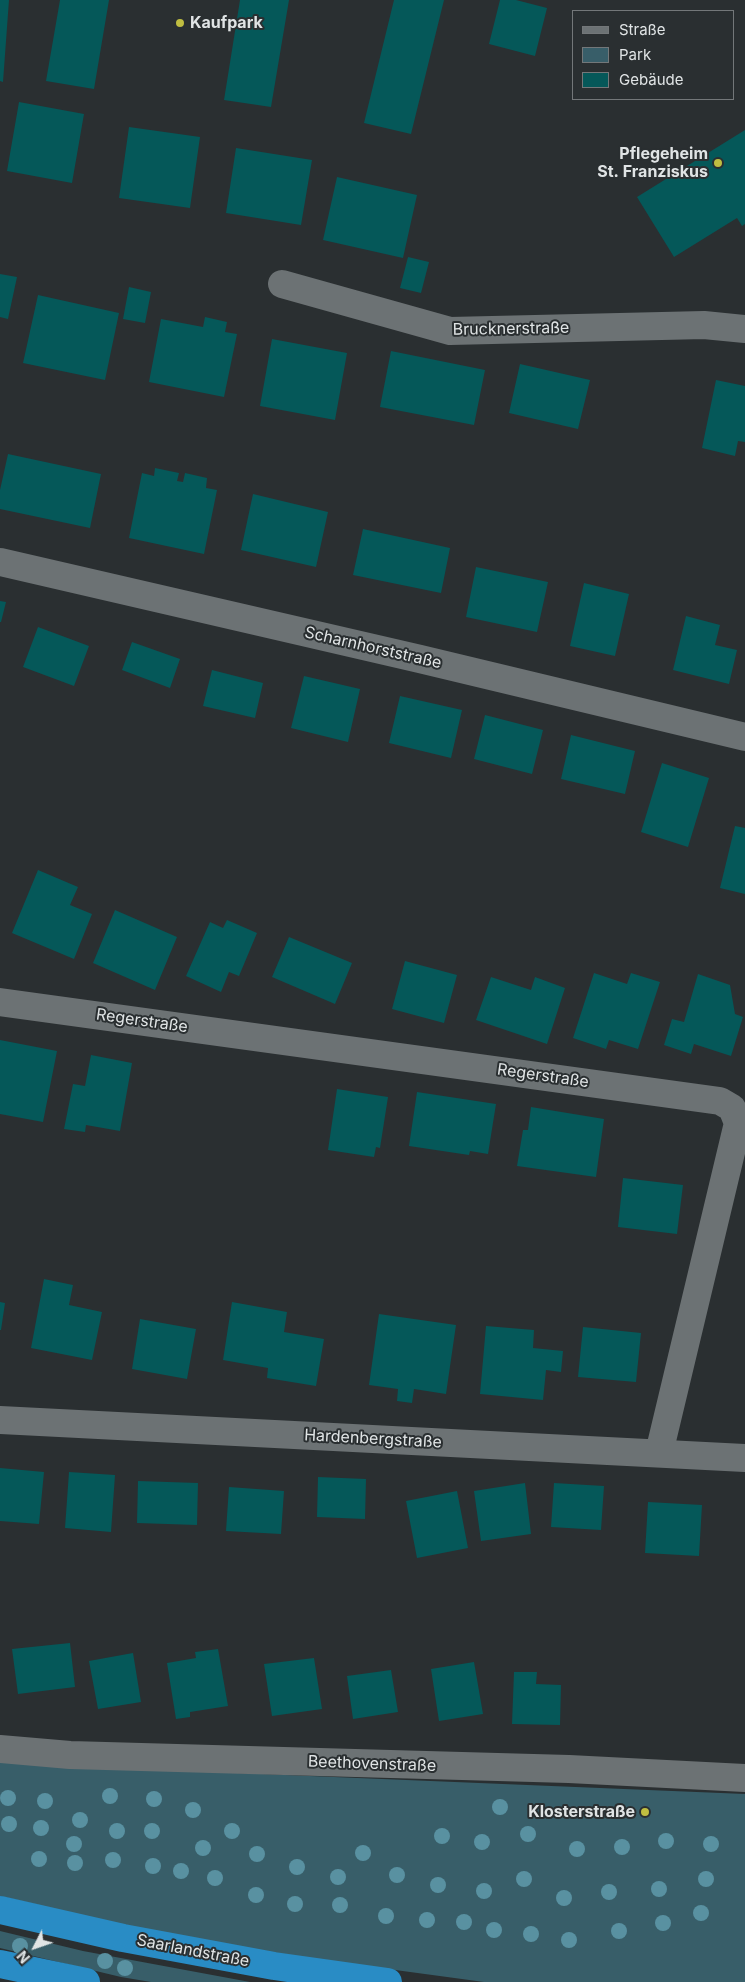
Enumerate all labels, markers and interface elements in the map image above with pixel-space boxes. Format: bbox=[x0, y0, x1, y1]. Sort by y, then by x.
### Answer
legend bbox=[572, 10, 735, 100]
place label: Kaufpark bbox=[190, 13, 263, 33]
marker: Kaufpark bbox=[174, 17, 186, 29]
text: Straße bbox=[619, 20, 666, 39]
text: Park bbox=[619, 45, 651, 64]
text: Gebäude bbox=[619, 70, 684, 89]
place label: Pflegeheim St. Franziskus bbox=[597, 144, 708, 182]
marker: Pflegeheim St. Franziskus bbox=[712, 157, 724, 169]
street label: Brucknerstraße bbox=[453, 318, 569, 340]
street label: Scharnhorststraße bbox=[303, 623, 443, 673]
street label: Regerstraße bbox=[95, 1005, 189, 1037]
street label: Regerstraße bbox=[496, 1060, 590, 1092]
street label: Hardenbergstraße bbox=[304, 1426, 442, 1452]
street label: Beethovenstraße bbox=[307, 1752, 437, 1776]
place label: Klosterstraße bbox=[528, 1802, 635, 1822]
marker: Klosterstraße bbox=[639, 1806, 651, 1818]
north arrow bbox=[10, 1922, 60, 1972]
street label: Saarlandstraße bbox=[135, 1931, 251, 1971]
text: N bbox=[13, 1948, 33, 1967]

